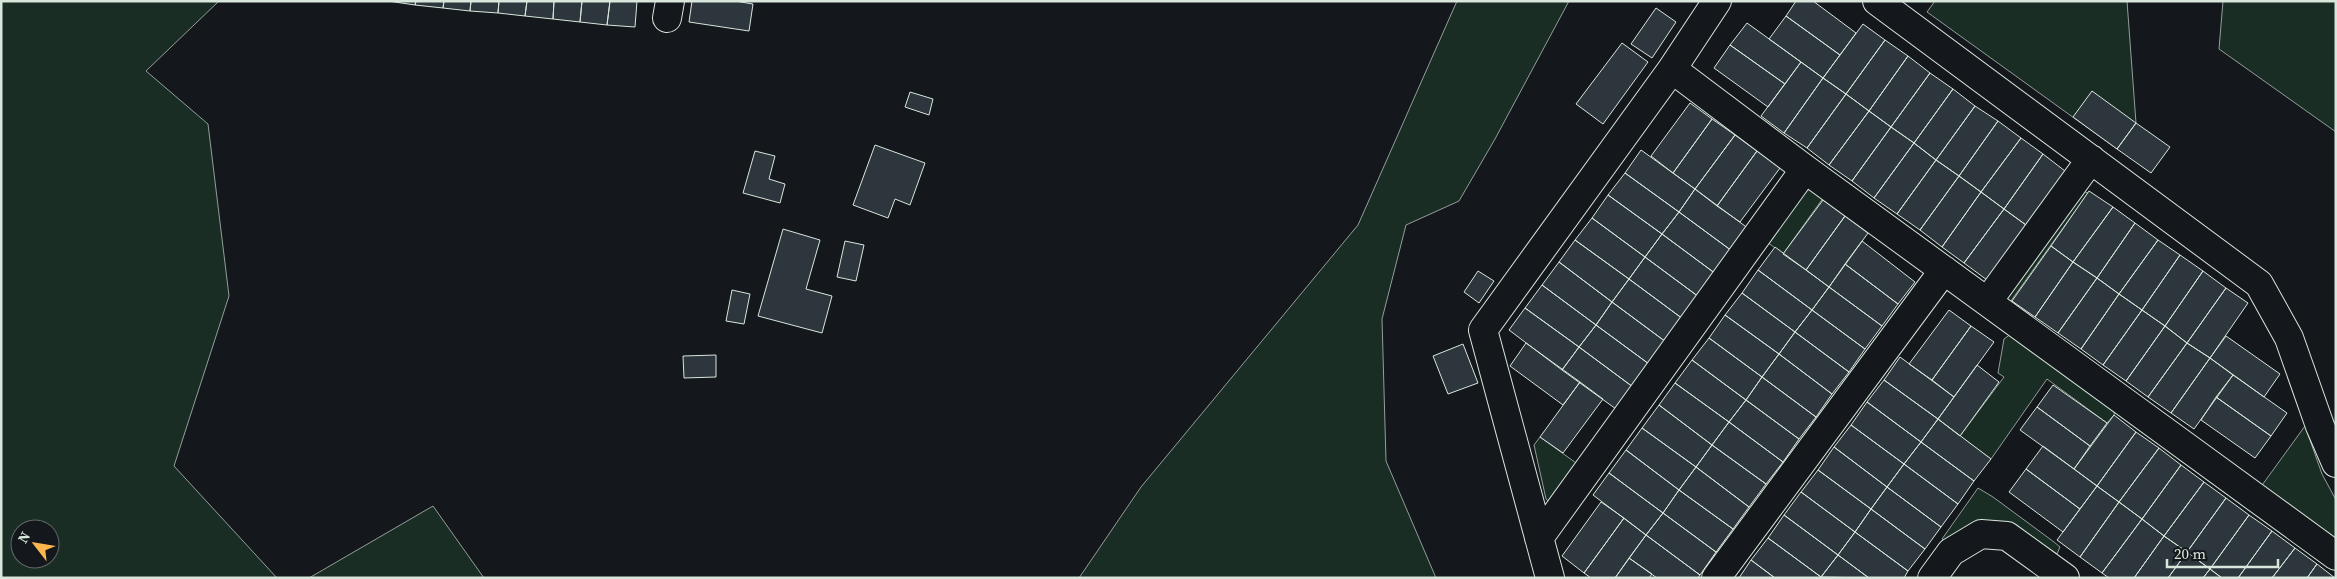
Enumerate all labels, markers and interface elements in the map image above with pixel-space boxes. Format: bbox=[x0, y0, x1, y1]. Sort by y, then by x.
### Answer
north arrow bbox=[10, 519, 60, 569]
text: N bbox=[13, 528, 35, 547]
scale bar bbox=[2167, 536, 2278, 568]
text: 20 m bbox=[2174, 543, 2206, 564]

